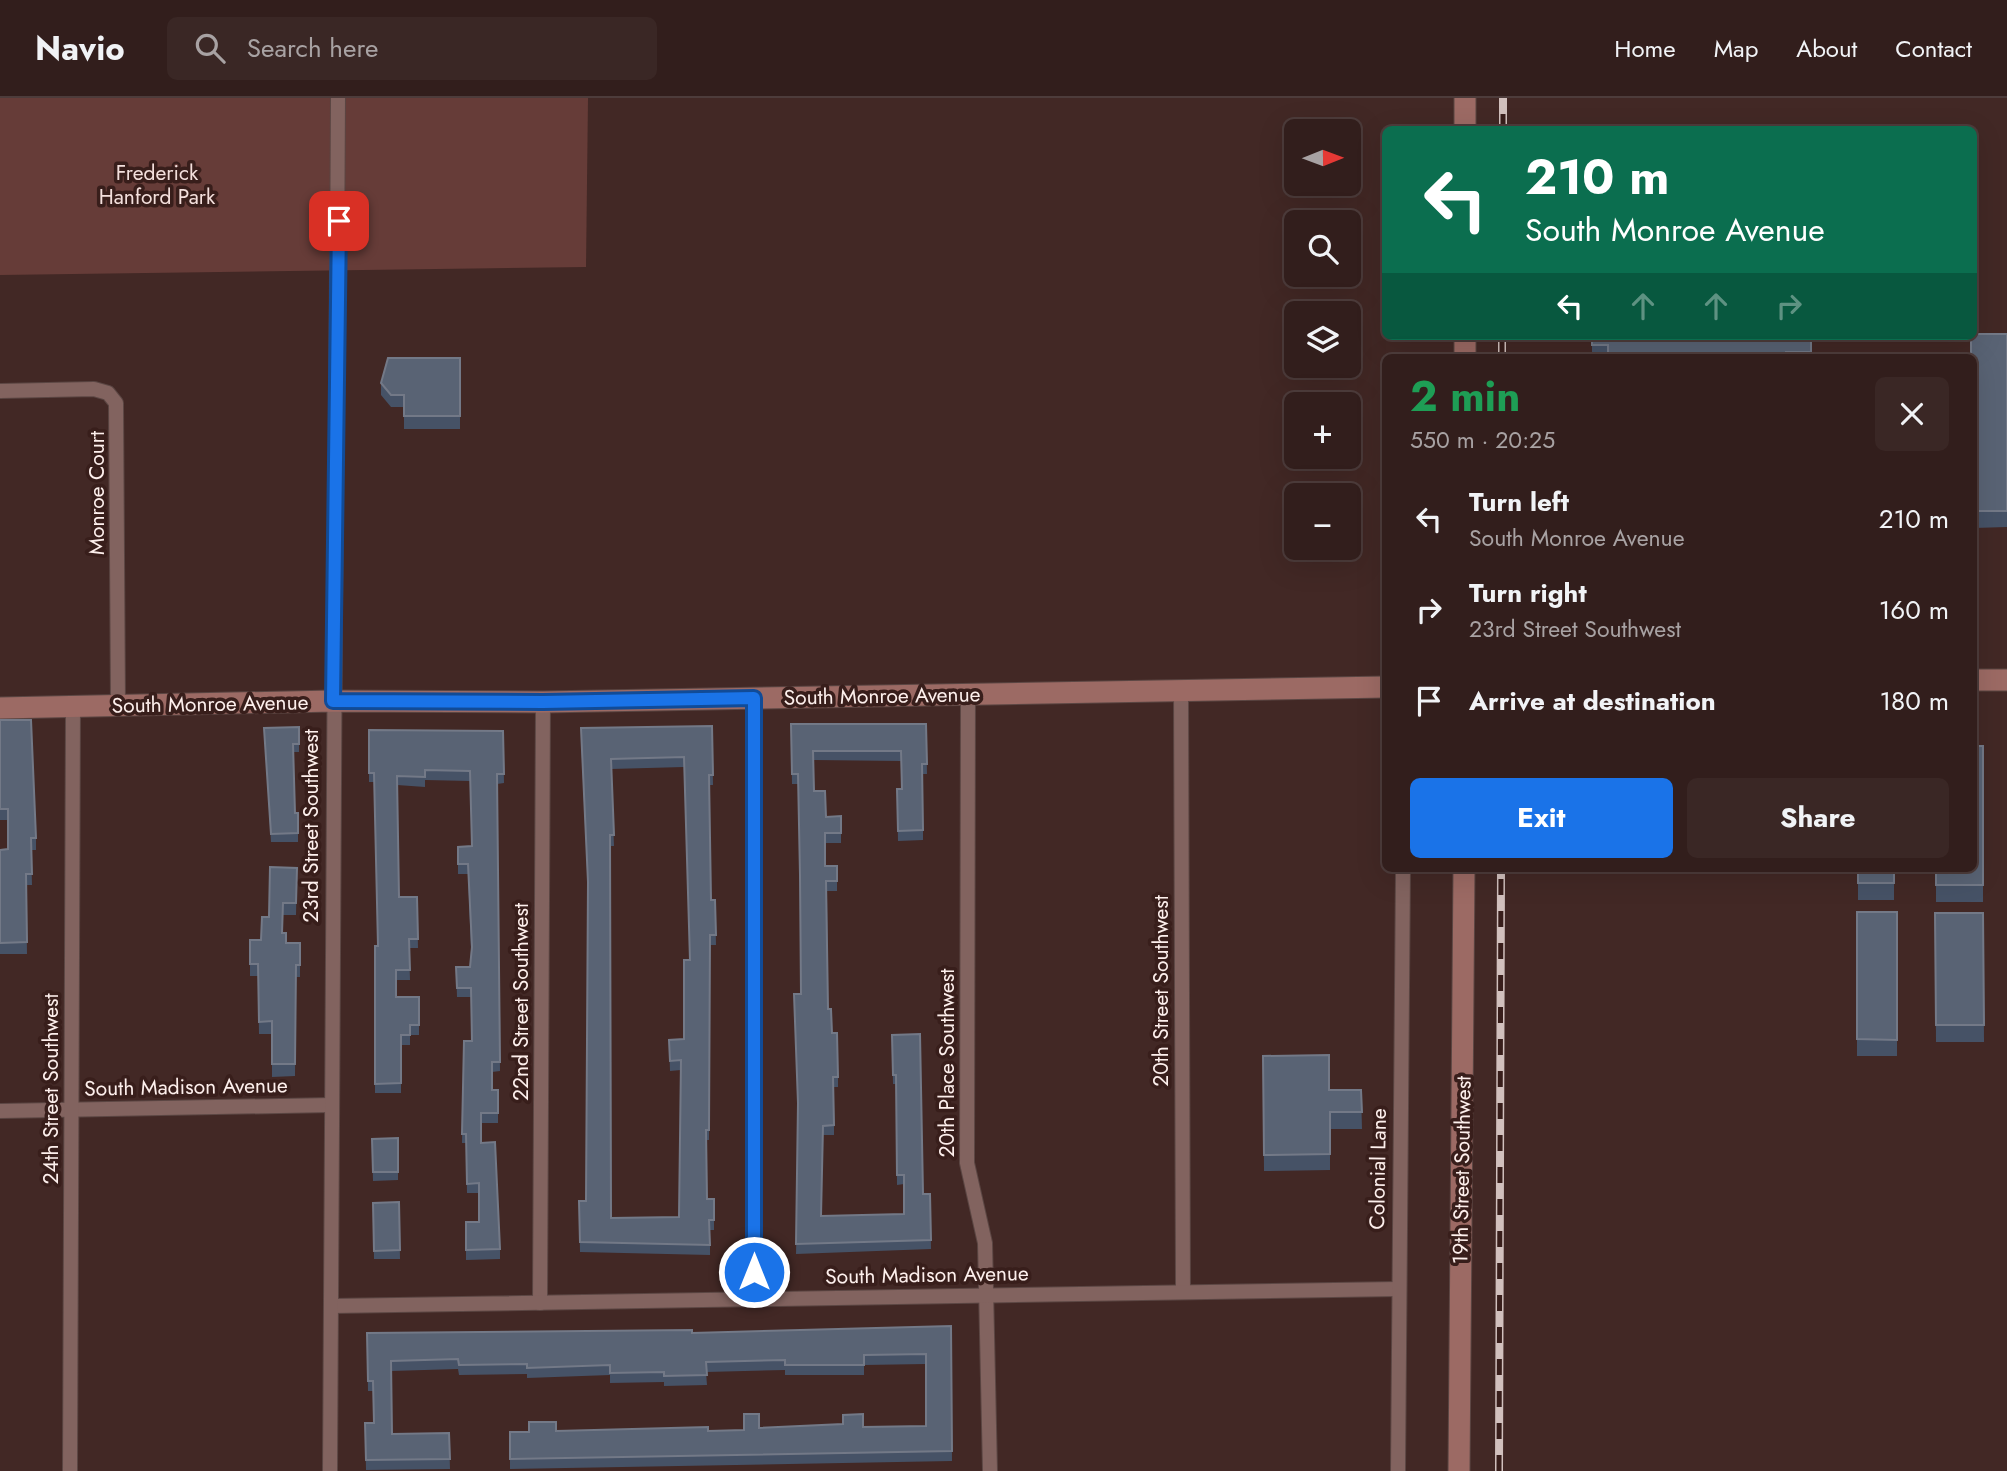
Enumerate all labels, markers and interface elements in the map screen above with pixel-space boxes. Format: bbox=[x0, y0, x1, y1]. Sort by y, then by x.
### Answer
search box bbox=[167, 17, 657, 80]
text: Navio bbox=[35, 25, 125, 72]
icon: search bbox=[191, 29, 229, 67]
text: Search here bbox=[247, 29, 378, 67]
text: Home bbox=[1614, 31, 1676, 66]
text: Map bbox=[1714, 31, 1758, 66]
text: About bbox=[1796, 31, 1857, 66]
text: Contact bbox=[1895, 31, 1972, 66]
north arrow bbox=[1284, 119, 1362, 196]
map controls bbox=[1284, 119, 1361, 560]
text: 210 m bbox=[1525, 142, 1669, 212]
icon: left bbox=[1410, 154, 1501, 245]
park label: Frederick Hanford Park bbox=[99, 158, 216, 212]
pin bbox=[309, 191, 369, 251]
icon: arrive bbox=[320, 202, 358, 240]
text: South Monroe Avenue bbox=[1525, 207, 1825, 253]
button: search bbox=[1284, 210, 1361, 287]
icon: left bbox=[1551, 287, 1589, 325]
icon: ahead bbox=[1624, 287, 1662, 325]
icon: ahead bbox=[1697, 287, 1735, 325]
icon: right bbox=[1770, 287, 1808, 325]
button: layers bbox=[1284, 301, 1361, 378]
text: 2 min bbox=[1410, 366, 1520, 427]
button: close bbox=[1875, 377, 1949, 451]
button: + bbox=[1284, 392, 1361, 469]
text: 550 m · 20:25 bbox=[1410, 423, 1555, 457]
street label: Monroe Court bbox=[82, 431, 112, 555]
button: − bbox=[1284, 483, 1361, 560]
text: Turn left bbox=[1469, 483, 1569, 521]
icon: left bbox=[1410, 500, 1448, 538]
text: 210 m bbox=[1879, 500, 1949, 538]
text: South Monroe Avenue bbox=[1469, 521, 1685, 555]
text: Turn right bbox=[1469, 574, 1587, 612]
icon: right bbox=[1410, 591, 1448, 629]
text: 160 m bbox=[1879, 591, 1949, 629]
text: 23rd Street Southwest bbox=[1469, 612, 1681, 646]
street label: South Monroe Avenue bbox=[783, 679, 981, 713]
icon: arrive bbox=[1410, 682, 1448, 720]
text: Arrive at destination bbox=[1469, 682, 1716, 720]
text: 180 m bbox=[1879, 682, 1949, 720]
street label: South Monroe Avenue bbox=[111, 687, 309, 721]
street label: 23rd Street Southwest bbox=[296, 729, 326, 923]
button: Exit bbox=[1410, 778, 1673, 858]
button: Share bbox=[1687, 778, 1949, 858]
street label: 20th Street Southwest bbox=[1146, 895, 1176, 1087]
street label: 22nd Street Southwest bbox=[506, 903, 536, 1101]
street label: 20th Place Southwest bbox=[932, 969, 962, 1157]
street label: 24th Street Southwest bbox=[36, 993, 66, 1185]
street label: South Madison Avenue bbox=[84, 1070, 288, 1104]
street label: 19th Street Southwest bbox=[1445, 1075, 1479, 1265]
street label: Colonial Lane bbox=[1362, 1108, 1394, 1230]
position arrow bbox=[717, 1235, 791, 1309]
street label: South Madison Avenue bbox=[825, 1258, 1029, 1292]

